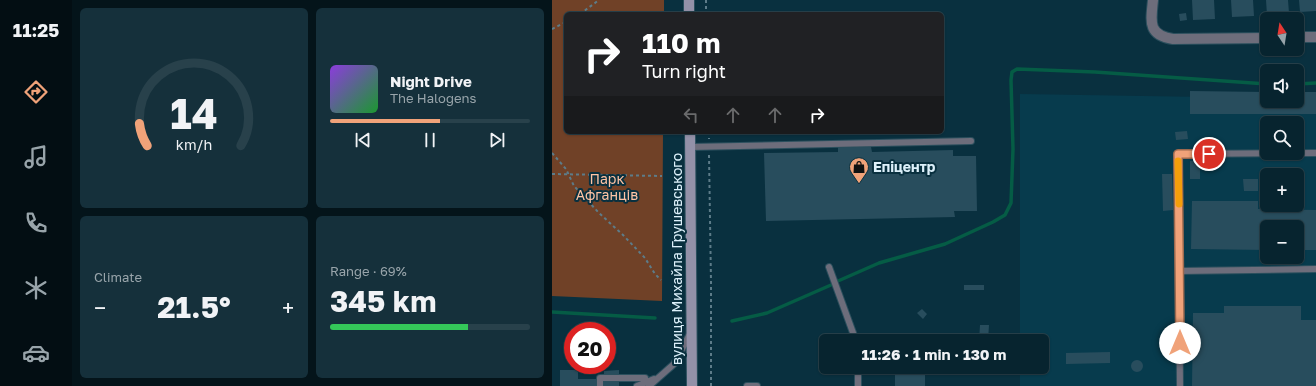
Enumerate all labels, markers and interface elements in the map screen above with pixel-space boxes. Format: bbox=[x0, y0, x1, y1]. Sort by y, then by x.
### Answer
north arrow bbox=[1260, 12, 1304, 56]
map controls bbox=[1260, 12, 1304, 264]
text: 11:25 bbox=[13, 19, 59, 41]
text: 110 m bbox=[642, 26, 721, 59]
icon: right bbox=[576, 28, 628, 80]
text: Turn right bbox=[642, 60, 726, 82]
button: sound bbox=[1260, 64, 1304, 108]
text: Night Drive bbox=[390, 72, 472, 90]
icon: directions bbox=[22, 78, 50, 106]
text: 14 bbox=[170, 88, 218, 138]
text: The Halogens bbox=[390, 90, 476, 106]
icon: left bbox=[680, 104, 702, 126]
icon: ahead bbox=[722, 104, 744, 126]
icon: ahead bbox=[764, 104, 786, 126]
icon: right bbox=[806, 104, 828, 126]
button: search bbox=[1260, 116, 1304, 160]
icon: previous bbox=[352, 129, 374, 151]
icon: pause bbox=[419, 129, 441, 151]
icon: next bbox=[486, 129, 508, 151]
text: km/h bbox=[176, 135, 212, 152]
pin bbox=[1192, 137, 1226, 171]
icon: music bbox=[22, 143, 50, 171]
icon: arrive bbox=[1198, 143, 1220, 165]
street label: вулиця Михайла Грушевського bbox=[668, 153, 685, 365]
shop icon: Епіцентр bbox=[848, 156, 870, 184]
place label: Епіцентр bbox=[873, 158, 936, 175]
button: + bbox=[1260, 168, 1304, 212]
park label: Парк Афганців bbox=[576, 170, 638, 203]
icon: phone bbox=[22, 209, 50, 237]
button: − bbox=[1260, 220, 1304, 264]
text: Range · 69% bbox=[330, 263, 407, 279]
text: Climate bbox=[94, 269, 142, 285]
icon: climate bbox=[22, 274, 50, 302]
text: 345 km bbox=[330, 283, 437, 319]
text: 21.5° bbox=[157, 289, 231, 325]
text: − bbox=[94, 294, 106, 321]
text: + bbox=[282, 294, 294, 321]
speed limit sign: 20 bbox=[564, 322, 616, 374]
position arrow bbox=[1159, 322, 1201, 364]
icon: car bbox=[22, 339, 50, 367]
text: 11:26 · 1 min · 130 m bbox=[862, 345, 1006, 363]

